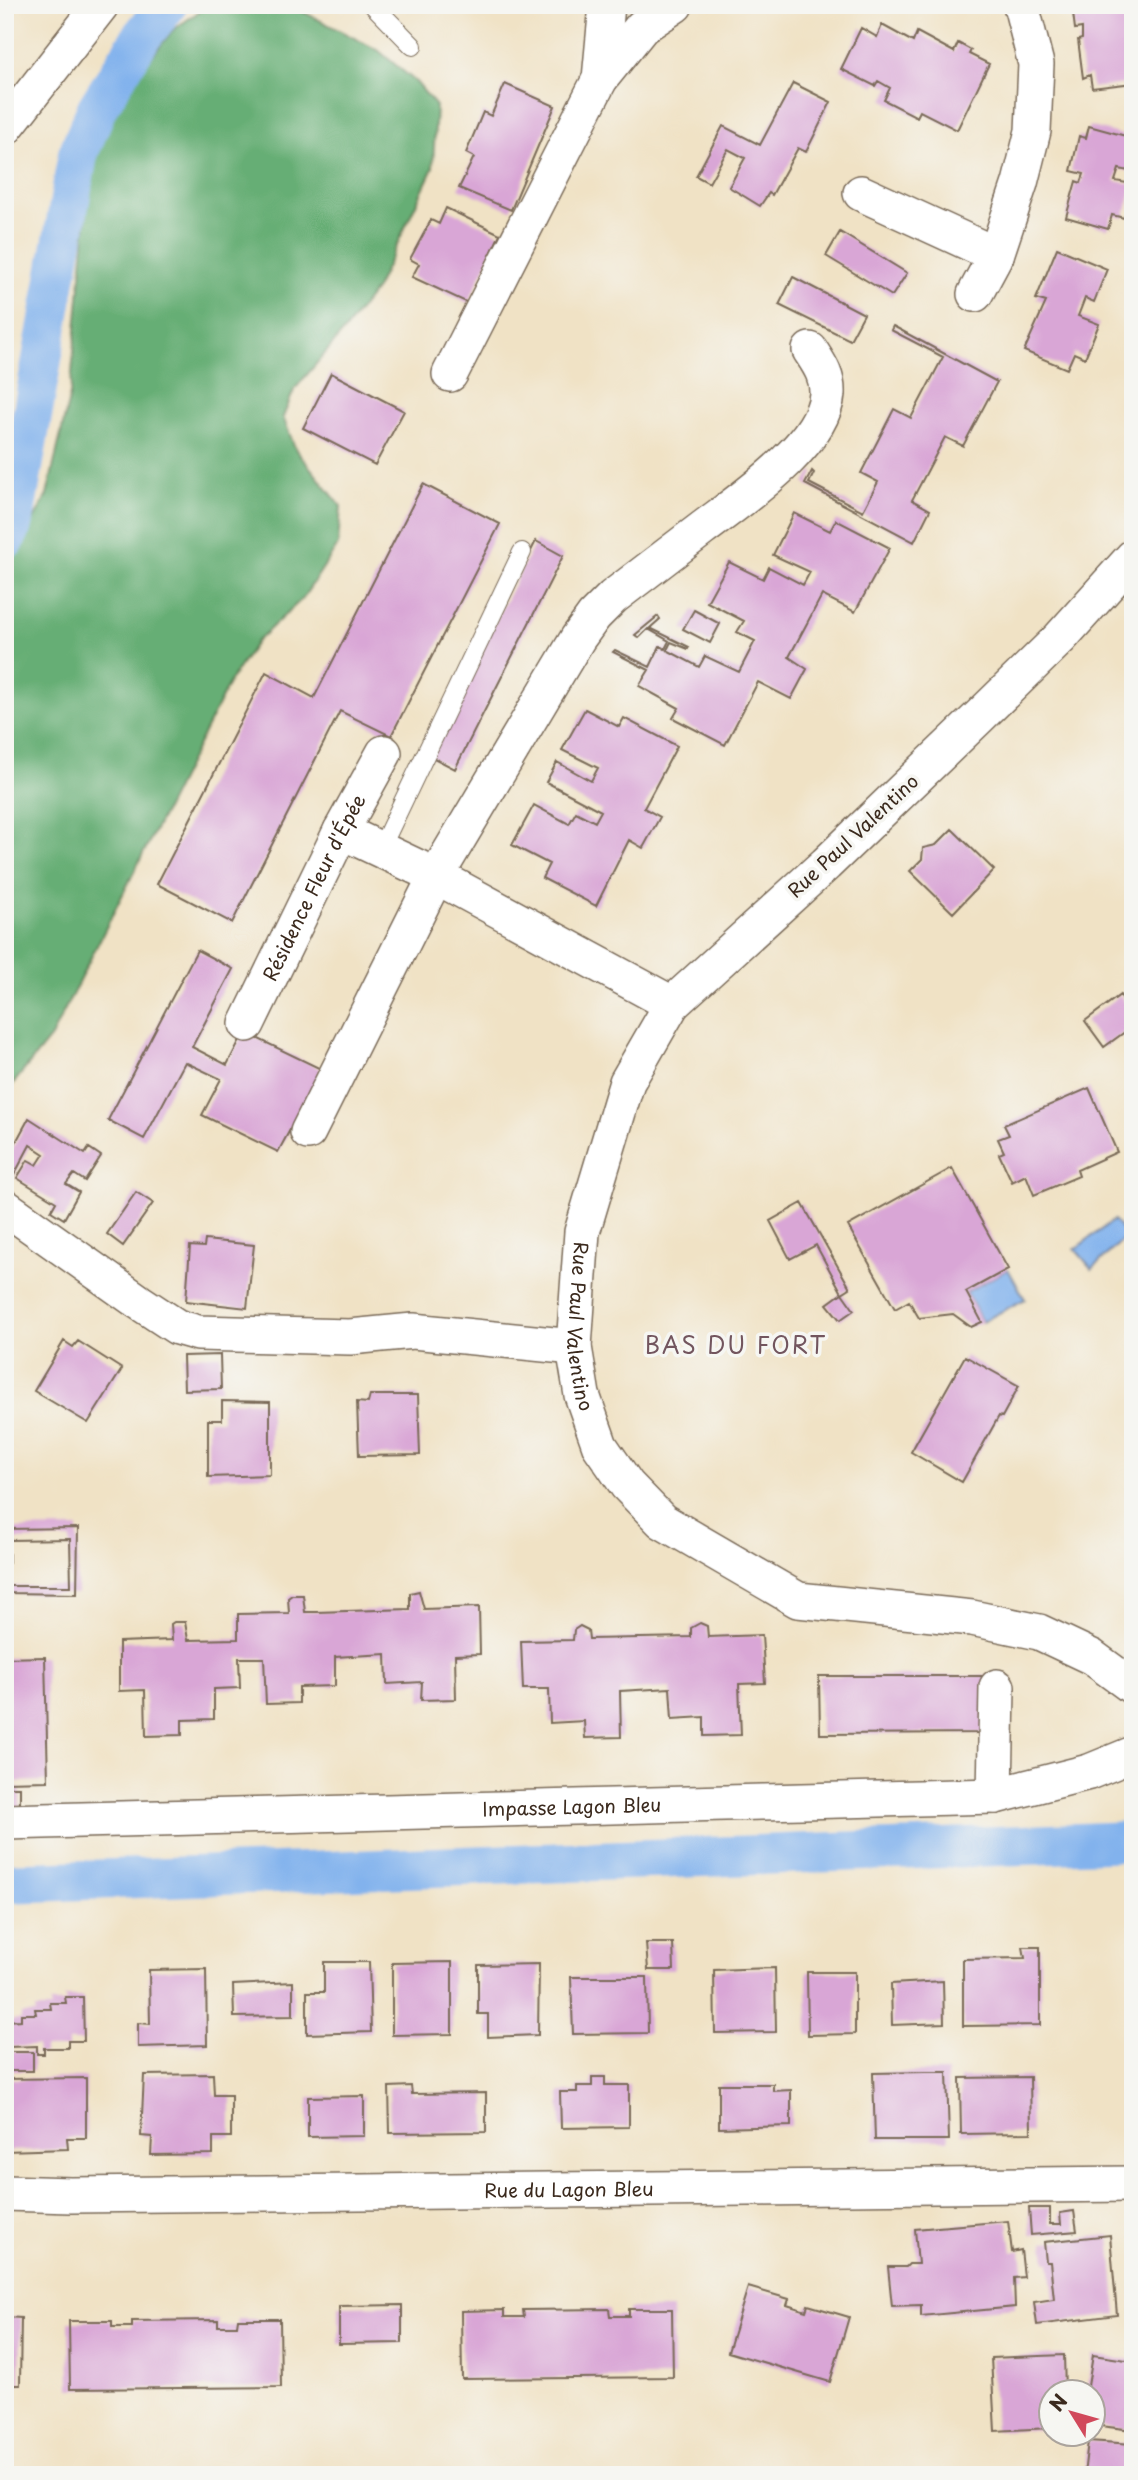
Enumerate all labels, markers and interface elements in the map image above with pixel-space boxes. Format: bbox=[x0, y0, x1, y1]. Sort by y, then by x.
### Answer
street label: Rue Paul Valentino bbox=[781, 767, 924, 903]
street label: Résidence Fleur d'Épée bbox=[255, 789, 372, 985]
street label: Rue Paul Valentino bbox=[561, 1241, 601, 1414]
district label: BAS DU FORT bbox=[645, 1327, 827, 1362]
street label: Impasse Lagon Bleu bbox=[482, 1790, 662, 1822]
street label: Rue du Lagon Bleu bbox=[484, 2174, 654, 2204]
north arrow bbox=[1036, 2378, 1106, 2448]
text: N bbox=[1042, 2388, 1073, 2417]

